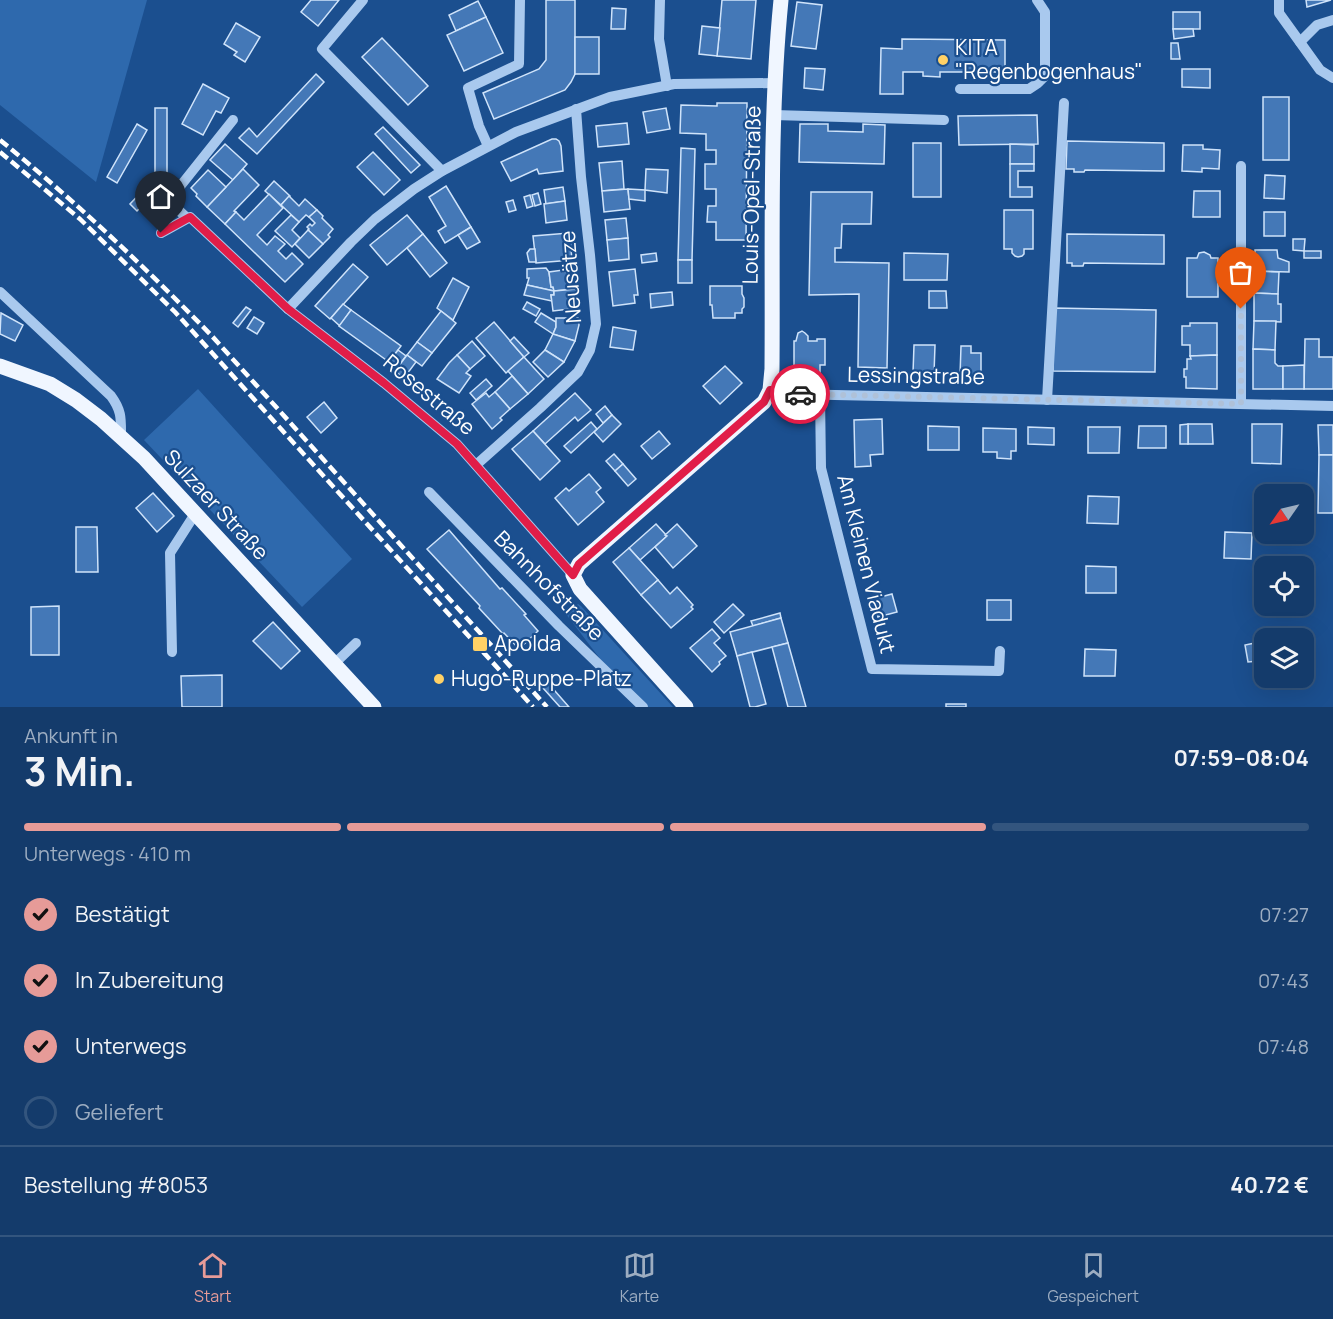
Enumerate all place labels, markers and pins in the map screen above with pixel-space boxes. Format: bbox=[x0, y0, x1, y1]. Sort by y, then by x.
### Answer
place label: KITA "Regenbogenhaus" bbox=[955, 33, 1143, 85]
marker: KITA "Regenbogenhaus" bbox=[936, 53, 950, 67]
pin bbox=[135, 171, 186, 233]
pin bbox=[1215, 247, 1266, 309]
place label: Apolda bbox=[494, 629, 561, 657]
marker: Apolda bbox=[471, 635, 489, 653]
place label: Hugo-Ruppe-Platz bbox=[451, 664, 632, 692]
marker: Hugo-Ruppe-Platz bbox=[432, 672, 446, 686]

